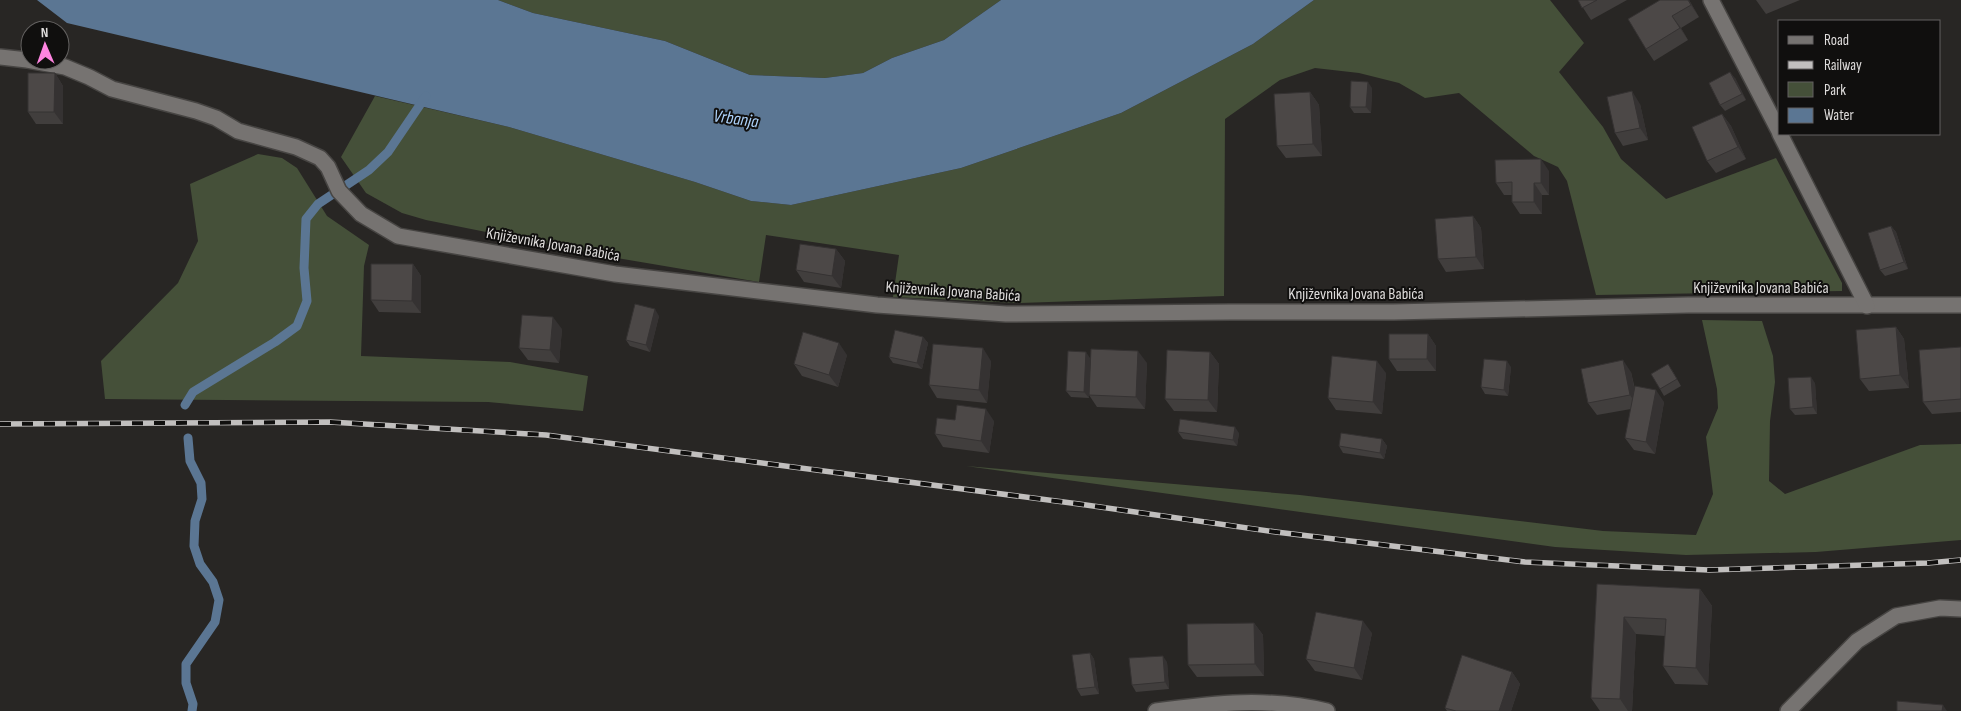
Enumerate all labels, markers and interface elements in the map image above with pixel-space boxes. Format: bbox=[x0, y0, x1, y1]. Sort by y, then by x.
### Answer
north arrow bbox=[20, 20, 70, 70]
legend bbox=[1778, 20, 1941, 135]
text: N bbox=[41, 24, 49, 41]
text: Road bbox=[1824, 31, 1849, 50]
text: Railway bbox=[1824, 56, 1862, 75]
text: Park bbox=[1824, 81, 1846, 100]
water label: Vrbanja bbox=[712, 105, 761, 133]
text: Water bbox=[1824, 106, 1855, 125]
street label: Književnika Jovana Babića bbox=[485, 224, 621, 266]
street label: Književnika Jovana Babića bbox=[885, 278, 1021, 306]
street label: Književnika Jovana Babića bbox=[1693, 279, 1829, 298]
street label: Književnika Jovana Babića bbox=[1288, 285, 1424, 304]

